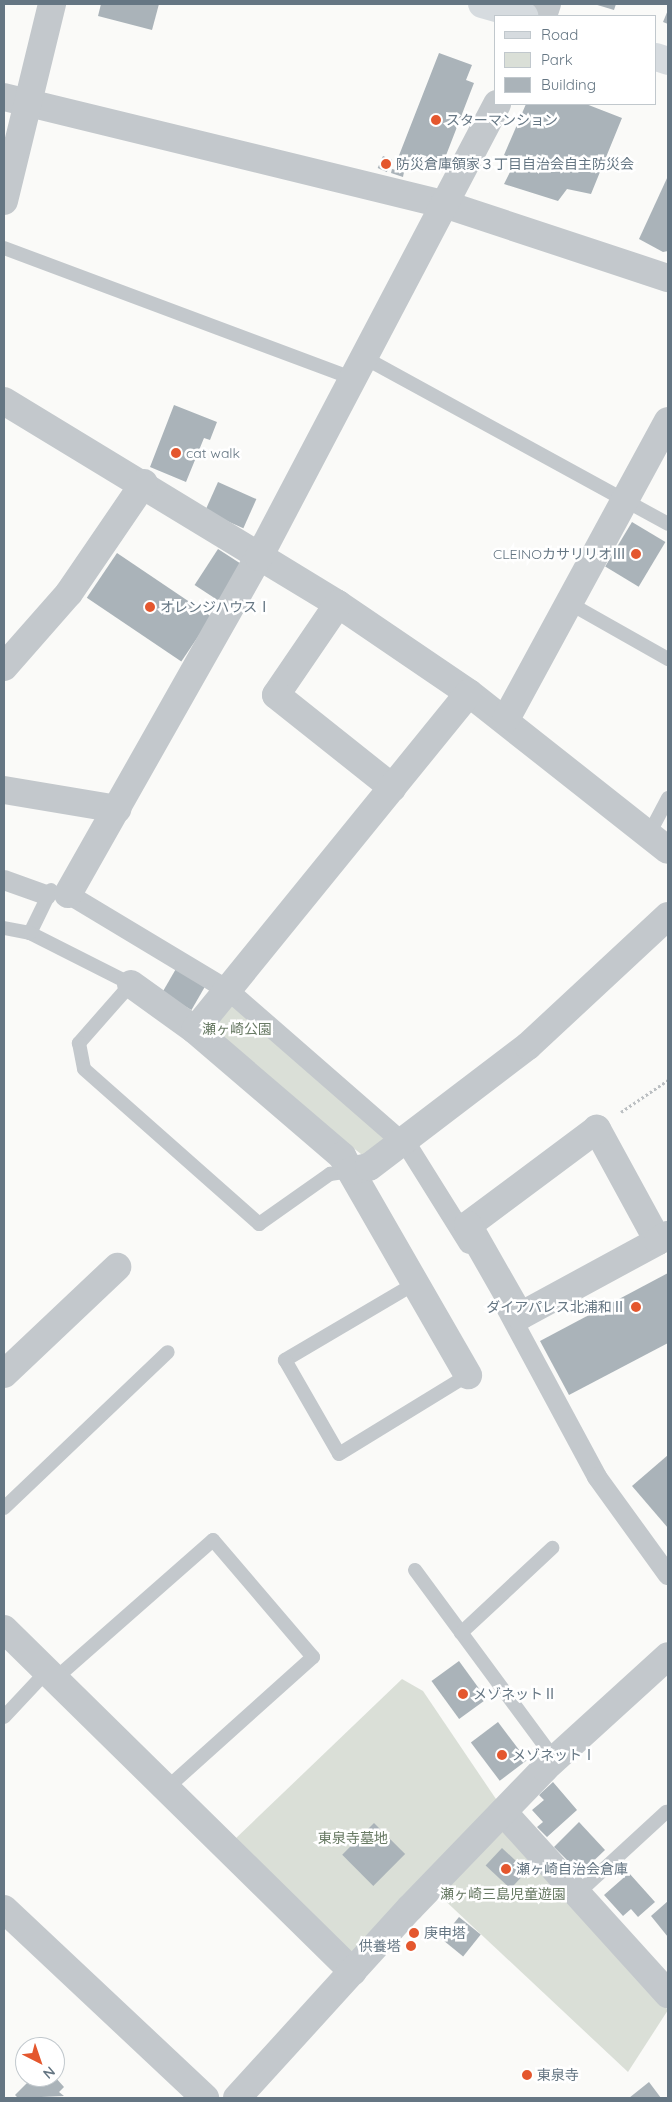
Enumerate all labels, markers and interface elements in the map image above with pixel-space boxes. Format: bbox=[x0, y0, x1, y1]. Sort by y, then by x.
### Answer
legend bbox=[494, 15, 657, 105]
text: Road bbox=[541, 25, 578, 44]
text: Park bbox=[541, 50, 573, 69]
text: Building bbox=[541, 75, 596, 94]
place label: スターマンション bbox=[446, 112, 558, 128]
marker: スターマンション bbox=[430, 114, 442, 126]
place label: 防災倉庫領家３丁目自治会自主防災会 bbox=[396, 156, 634, 172]
marker: 防災倉庫領家３丁目自治会自主防災会 bbox=[380, 158, 392, 170]
place label: cat walk bbox=[186, 445, 240, 461]
marker: cat walk bbox=[170, 447, 182, 459]
place label: CLEINOカサリリオⅢ bbox=[493, 546, 626, 562]
marker: CLEINOカサリリオⅢ bbox=[630, 548, 642, 560]
place label: オレンジハウスⅠ bbox=[160, 599, 272, 615]
marker: オレンジハウスⅠ bbox=[144, 601, 156, 613]
park label: 瀬ヶ崎公園 bbox=[202, 1021, 272, 1037]
place label: ダイアパレス北浦和Ⅱ bbox=[486, 1299, 626, 1315]
marker: ダイアパレス北浦和Ⅱ bbox=[630, 1301, 642, 1313]
place label: メゾネットⅡ bbox=[473, 1686, 557, 1702]
marker: メゾネットⅡ bbox=[457, 1688, 469, 1700]
place label: メゾネットⅠ bbox=[512, 1747, 596, 1763]
marker: メゾネットⅠ bbox=[496, 1749, 508, 1761]
park label: 東泉寺墓地 bbox=[318, 1830, 388, 1846]
place label: 瀬ヶ崎自治会倉庫 bbox=[516, 1861, 628, 1877]
marker: 瀬ヶ崎自治会倉庫 bbox=[500, 1863, 512, 1875]
park label: 瀬ヶ崎三島児童遊園 bbox=[440, 1886, 566, 1902]
place label: 庚申塔 bbox=[424, 1925, 466, 1941]
marker: 庚申塔 bbox=[408, 1927, 420, 1939]
place label: 供養塔 bbox=[359, 1938, 401, 1954]
marker: 供養塔 bbox=[405, 1940, 417, 1952]
north arrow bbox=[15, 2037, 65, 2087]
text: N bbox=[39, 2062, 59, 2083]
place label: 東泉寺 bbox=[537, 2067, 579, 2083]
marker: 東泉寺 bbox=[521, 2069, 533, 2081]

